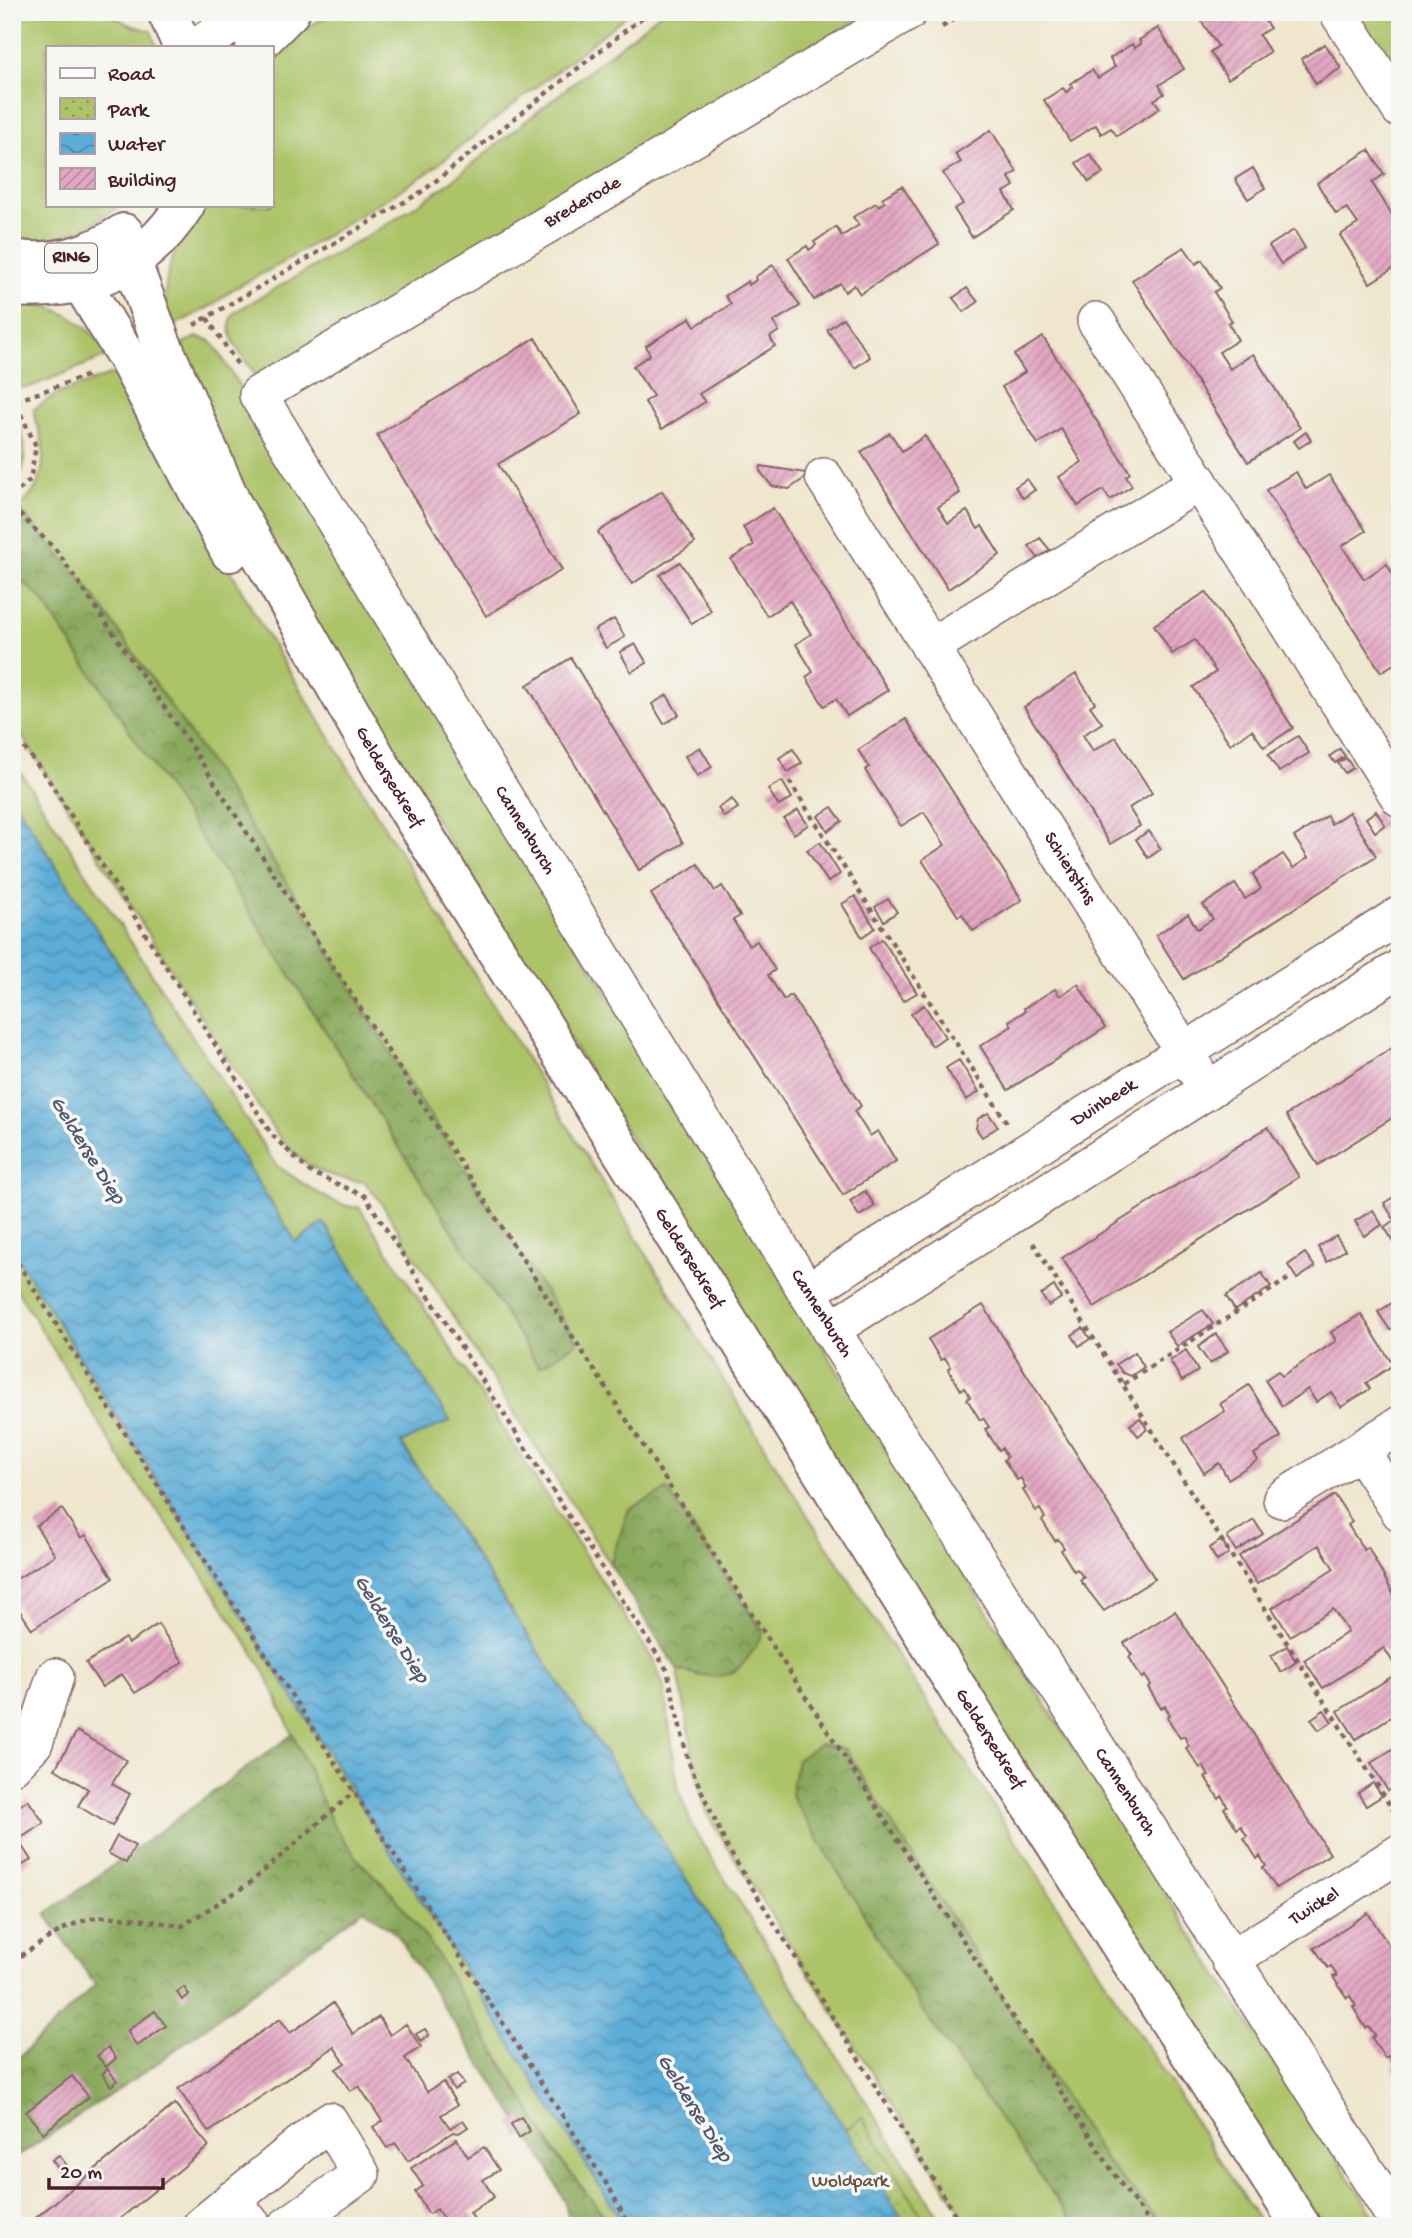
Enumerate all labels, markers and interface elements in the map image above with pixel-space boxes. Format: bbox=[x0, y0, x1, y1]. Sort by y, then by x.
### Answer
legend bbox=[46, 46, 273, 206]
text: Road bbox=[108, 64, 156, 89]
text: Park bbox=[107, 100, 151, 125]
text: Water bbox=[108, 134, 166, 159]
text: Building bbox=[107, 170, 177, 195]
street label: Brederode bbox=[540, 172, 626, 235]
road number: RING bbox=[45, 244, 97, 272]
street label: Geldersedreef bbox=[349, 723, 429, 834]
street label: Cannenburch bbox=[489, 782, 560, 879]
street label: Schierstins bbox=[1038, 828, 1101, 910]
street label: Duinbeek bbox=[1066, 1073, 1142, 1133]
water label: Gelderse Diep bbox=[43, 1093, 130, 1211]
street label: Geldersedreef bbox=[649, 1204, 730, 1314]
street label: Cannenburch bbox=[785, 1265, 857, 1362]
water label: Gelderse Diep bbox=[347, 1572, 434, 1690]
street label: Geldersedreef bbox=[949, 1685, 1030, 1795]
street label: Cannenburch bbox=[1088, 1744, 1162, 1841]
street label: Twickel bbox=[1284, 1882, 1344, 1932]
water label: Gelderse Diep bbox=[650, 2051, 737, 2169]
scale bar bbox=[49, 2147, 163, 2191]
text: 20 m bbox=[60, 2162, 102, 2187]
park label: Woldpark bbox=[812, 2171, 890, 2194]

